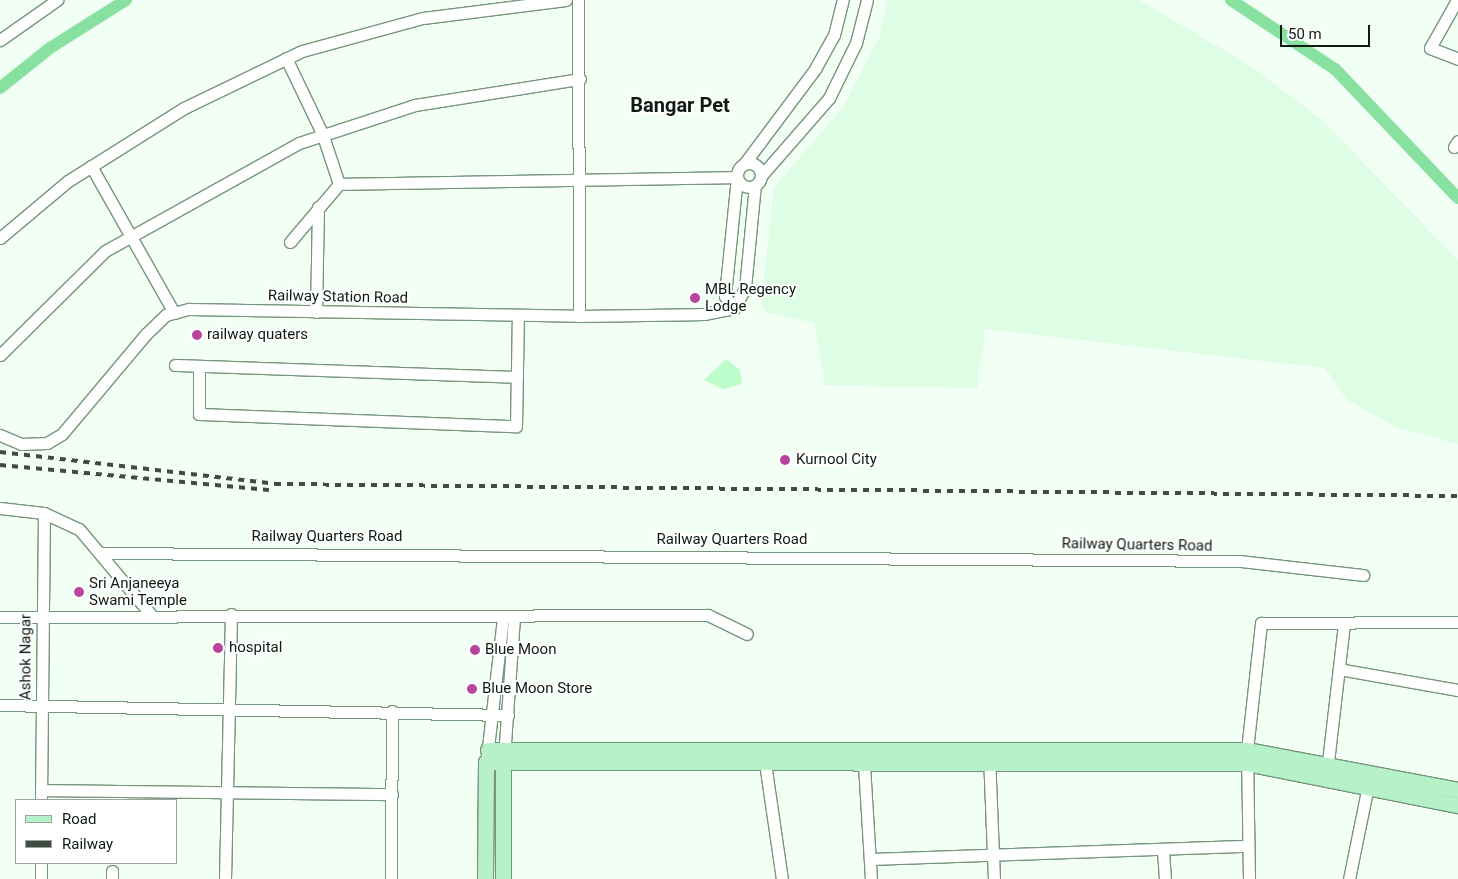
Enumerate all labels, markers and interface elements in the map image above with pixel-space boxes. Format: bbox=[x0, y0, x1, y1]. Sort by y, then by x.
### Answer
scale bar bbox=[1283, 15, 1373, 47]
text: 50 m bbox=[1288, 25, 1322, 43]
district label: Bangar Pet bbox=[630, 93, 730, 117]
place label: MBL Regency Lodge bbox=[705, 280, 796, 315]
street label: Railway Station Road bbox=[268, 287, 408, 307]
marker: MBL Regency Lodge bbox=[689, 292, 701, 304]
place label: railway quaters bbox=[207, 326, 308, 344]
marker: railway quaters bbox=[191, 329, 203, 341]
place label: Kurnool City bbox=[796, 451, 877, 469]
marker: Kurnool City bbox=[778, 453, 792, 467]
street label: Railway Quarters Road bbox=[252, 528, 402, 546]
street label: Railway Quarters Road bbox=[657, 531, 807, 549]
street label: Railway Quarters Road bbox=[1061, 535, 1213, 555]
place label: Sri Anjaneeya Swami Temple bbox=[89, 574, 187, 609]
marker: Sri Anjaneeya Swami Temple bbox=[73, 586, 85, 598]
street label: Ashok Nagar bbox=[17, 614, 35, 700]
place label: hospital bbox=[229, 639, 282, 657]
marker: hospital bbox=[211, 641, 225, 655]
place label: Blue Moon bbox=[485, 641, 556, 659]
marker: Blue Moon bbox=[469, 644, 481, 656]
place label: Blue Moon Store bbox=[482, 680, 592, 698]
marker: Blue Moon Store bbox=[466, 683, 478, 695]
legend bbox=[15, 799, 178, 864]
text: Road bbox=[62, 810, 96, 828]
text: Railway bbox=[62, 835, 113, 853]

